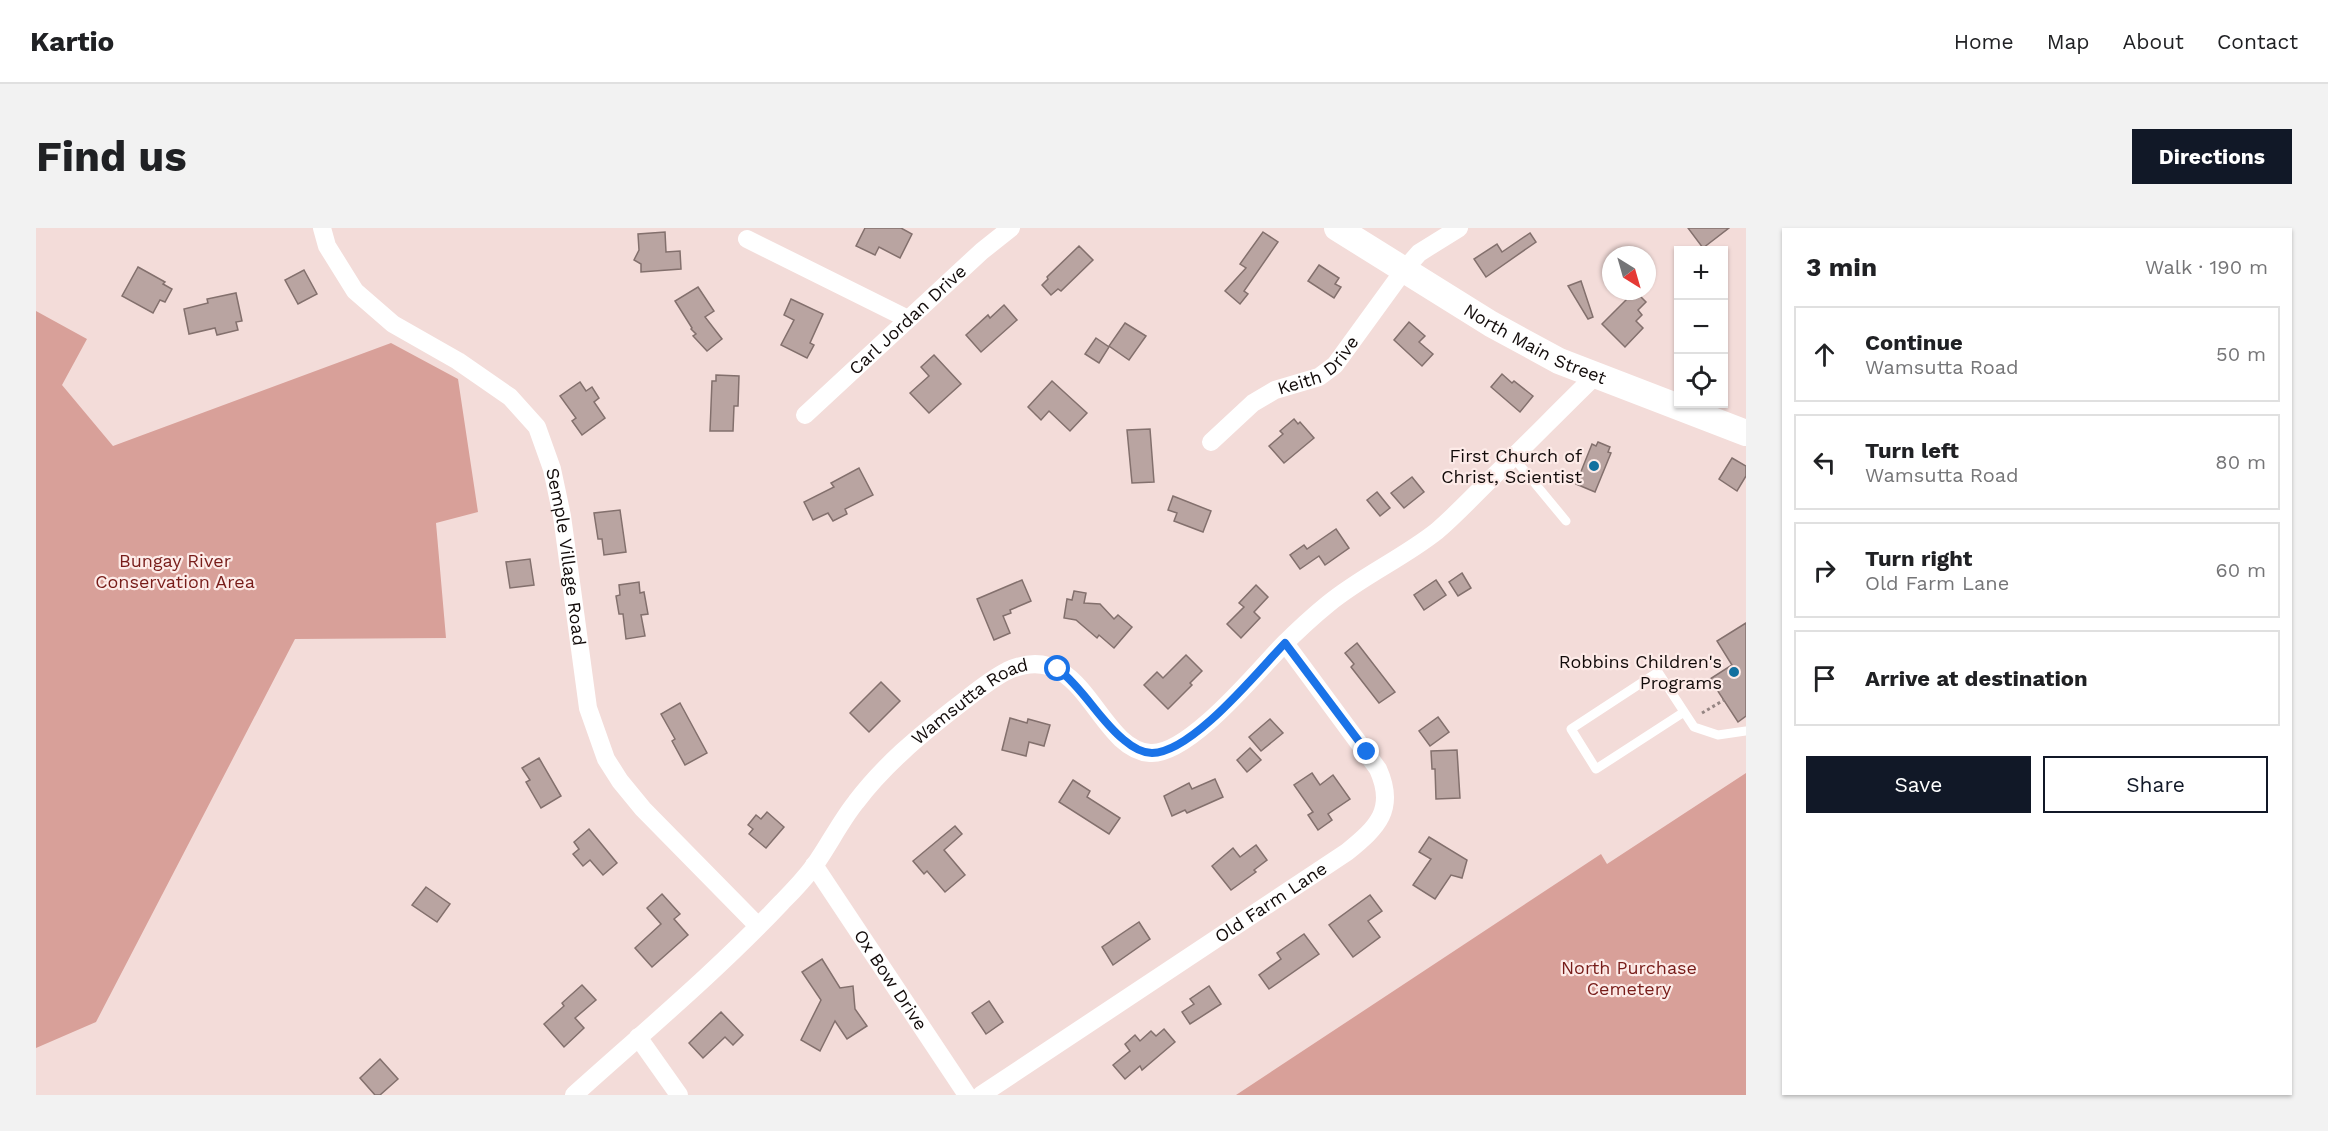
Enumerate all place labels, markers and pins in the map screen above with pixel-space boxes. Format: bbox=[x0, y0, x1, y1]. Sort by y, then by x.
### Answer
place label: First Church of Christ, Scientist bbox=[1441, 445, 1582, 487]
marker: First Church of Christ, Scientist bbox=[1587, 459, 1601, 473]
place label: Robbins Children's Programs bbox=[1559, 651, 1722, 693]
marker: Robbins Children's Programs bbox=[1727, 665, 1741, 679]

